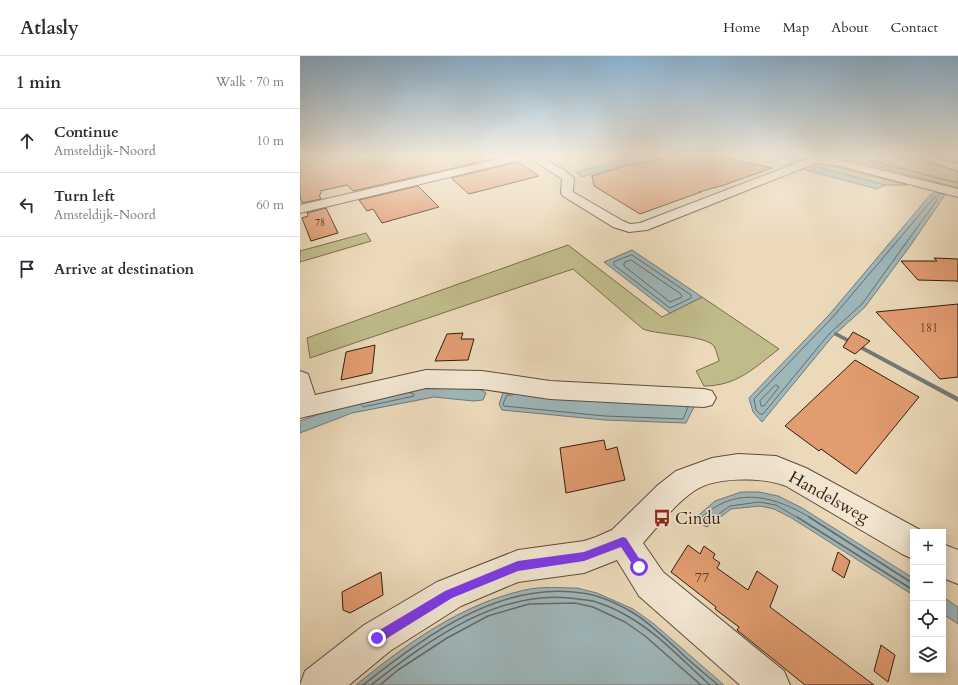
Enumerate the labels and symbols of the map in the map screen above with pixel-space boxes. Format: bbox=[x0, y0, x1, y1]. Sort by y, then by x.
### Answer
house number: 78 bbox=[315, 216, 325, 230]
house number: 181 bbox=[920, 320, 938, 336]
street label: Handelsweg bbox=[785, 465, 874, 529]
place label: Cindu bbox=[675, 507, 721, 530]
bus stop icon: Cindu bbox=[652, 508, 672, 528]
route start bbox=[630, 558, 648, 576]
house number: 77 bbox=[695, 568, 709, 587]
route end bbox=[368, 629, 386, 647]

